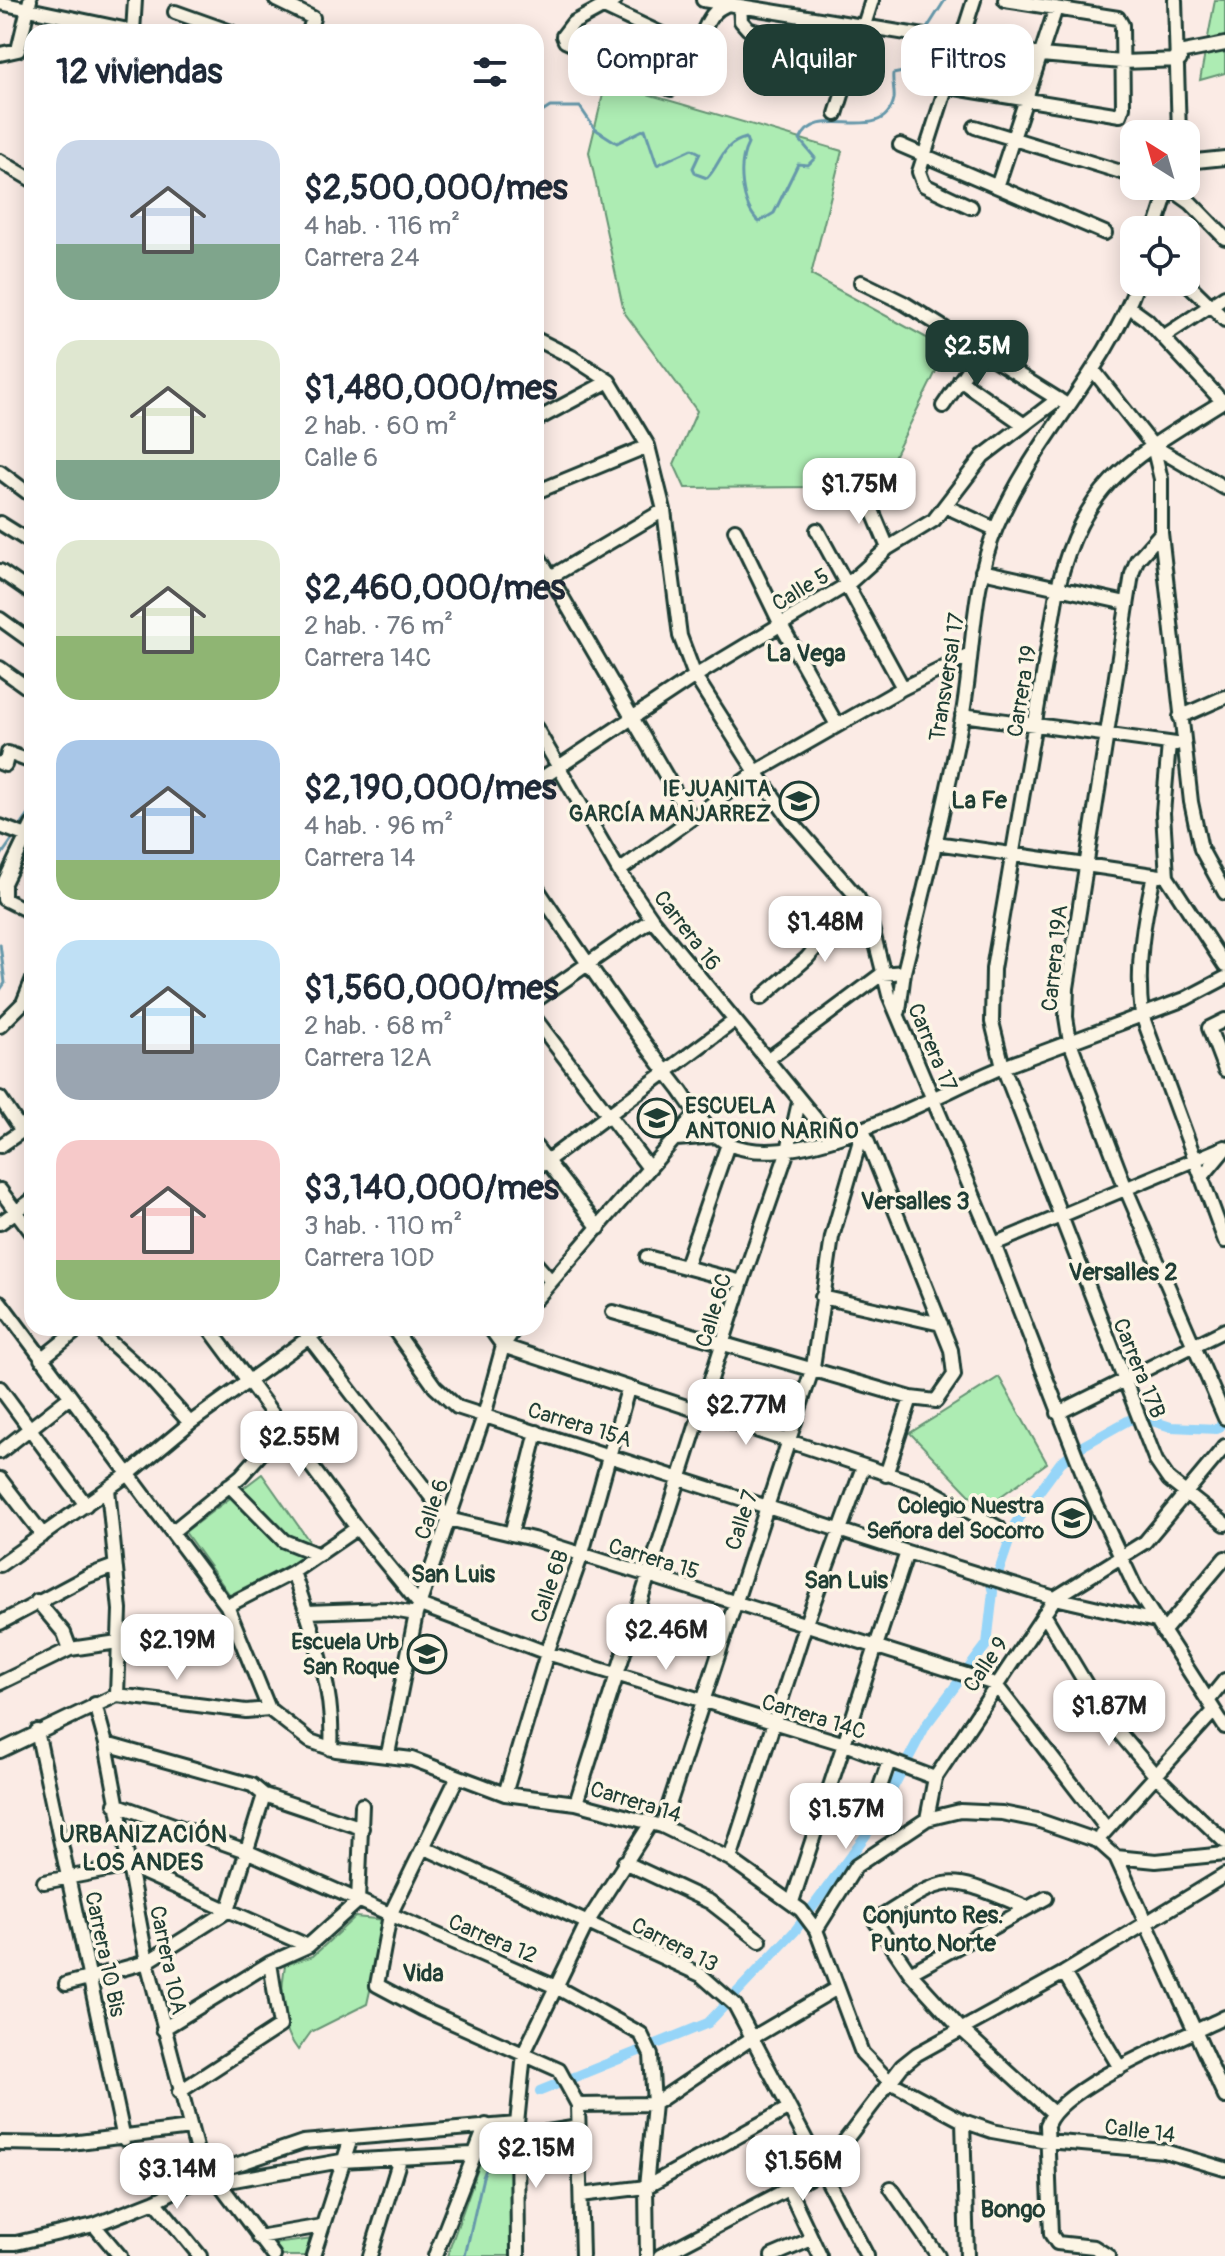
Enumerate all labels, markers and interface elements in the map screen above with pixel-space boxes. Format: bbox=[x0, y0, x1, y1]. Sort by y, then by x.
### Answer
chip: Comprar bbox=[568, 24, 727, 96]
chip: Alquilar bbox=[743, 24, 885, 96]
chip: Filtros bbox=[901, 24, 1034, 96]
icon: filters bbox=[468, 50, 512, 94]
text: 12 viviendas bbox=[56, 51, 222, 94]
north arrow bbox=[1120, 120, 1200, 200]
map controls bbox=[1120, 120, 1200, 296]
text: $2,500,000/mes bbox=[304, 167, 568, 210]
icon: home bbox=[120, 172, 216, 268]
text: 4 hab. · 116 m² bbox=[304, 210, 460, 242]
button: locate bbox=[1120, 216, 1200, 296]
text: Carrera 24 bbox=[304, 242, 420, 274]
pin: $2.5M bbox=[921, 320, 1033, 388]
text: $2.5M bbox=[943, 330, 1011, 362]
text: $1,480,000/mes bbox=[304, 367, 557, 410]
icon: home bbox=[120, 372, 216, 468]
text: 2 hab. · 60 m² bbox=[304, 410, 457, 442]
text: Calle 6 bbox=[304, 442, 378, 474]
pin: $1.75M bbox=[794, 458, 924, 526]
text: $1.75M bbox=[821, 468, 897, 500]
street label: Calle 5 bbox=[767, 562, 834, 618]
text: $2,460,000/mes bbox=[304, 567, 565, 610]
icon: home bbox=[120, 572, 216, 668]
text: 2 hab. · 76 m² bbox=[304, 610, 453, 642]
street label: Transversal 17 bbox=[923, 611, 971, 743]
district label: La Vega bbox=[766, 639, 846, 668]
text: Carrera 14C bbox=[304, 642, 431, 674]
street label: Carrera 19 bbox=[1001, 643, 1043, 739]
text: $2,190,000/mes bbox=[304, 767, 557, 810]
icon: home bbox=[120, 772, 216, 868]
place label: IE JUANITA GARCÍA MANJARREZ bbox=[569, 775, 772, 828]
school or university icon: IE JUANITA GARCÍA MANJARREZ bbox=[778, 780, 820, 822]
district label: La Fe bbox=[951, 786, 1008, 815]
text: 4 hab. · 96 m² bbox=[304, 810, 453, 842]
text: Carrera 14 bbox=[304, 842, 415, 874]
street label: Carrera 16 bbox=[647, 885, 727, 976]
pin: $1.48M bbox=[760, 896, 890, 964]
street label: Carrera 19A bbox=[1035, 903, 1075, 1013]
text: $1.48M bbox=[787, 906, 863, 938]
text: $1,560,000/mes bbox=[304, 967, 558, 1010]
icon: home bbox=[120, 972, 216, 1068]
street label: Carrera 17 bbox=[901, 999, 963, 1096]
text: 2 hab. · 68 m² bbox=[304, 1010, 452, 1042]
text: Carrera 12A bbox=[304, 1042, 432, 1074]
place label: ESCUELA ANTONIO NARIÑO bbox=[685, 1092, 858, 1145]
school or university icon: ESCUELA ANTONIO NARIÑO bbox=[636, 1097, 678, 1139]
text: $3,140,000/mes bbox=[304, 1167, 559, 1210]
icon: home bbox=[120, 1172, 216, 1268]
district label: Versalles 3 bbox=[860, 1187, 970, 1216]
text: 3 hab. · 110 m² bbox=[304, 1210, 462, 1242]
text: Carrera 10D bbox=[304, 1242, 434, 1274]
district label: Versalles 2 bbox=[1068, 1258, 1178, 1287]
street label: Calle 6C bbox=[689, 1270, 738, 1351]
street label: Carrera 17B bbox=[1106, 1314, 1172, 1423]
pin: $2.77M bbox=[681, 1379, 811, 1447]
text: $2.77M bbox=[706, 1389, 786, 1421]
street label: Carrera 15A bbox=[524, 1396, 635, 1454]
pin: $2.55M bbox=[234, 1411, 364, 1479]
text: $2.55M bbox=[258, 1421, 340, 1453]
street label: Calle 6 bbox=[409, 1475, 455, 1544]
street label: Calle 7 bbox=[719, 1486, 765, 1554]
place label: Colegio Nuestra Señora del Socorro bbox=[866, 1492, 1044, 1545]
school or university icon: Colegio Nuestra Señora del Socorro bbox=[1051, 1497, 1093, 1539]
street label: Carrera 15 bbox=[605, 1532, 702, 1586]
street label: Calle 6B bbox=[524, 1546, 575, 1626]
district label: San Luis bbox=[411, 1560, 495, 1589]
district label: San Luis bbox=[804, 1566, 888, 1595]
pin: $2.46M bbox=[601, 1604, 731, 1672]
pin: $2.19M bbox=[112, 1614, 242, 1682]
text: $2.46M bbox=[624, 1614, 708, 1646]
text: $2.19M bbox=[139, 1624, 215, 1656]
place label: Escuela Urb San Roque bbox=[291, 1628, 400, 1681]
street label: Calle 9 bbox=[957, 1631, 1015, 1698]
school or university icon: Escuela Urb San Roque bbox=[406, 1633, 448, 1675]
pin: $1.87M bbox=[1044, 1680, 1174, 1748]
street label: Carrera 14C bbox=[758, 1688, 869, 1746]
text: $1.87M bbox=[1071, 1690, 1147, 1722]
street label: Carrera 14 bbox=[587, 1775, 685, 1829]
pin: $1.57M bbox=[781, 1783, 911, 1851]
text: $1.57M bbox=[808, 1793, 884, 1825]
district label: URBANIZACIÓN LOS ANDES bbox=[59, 1819, 227, 1877]
street label: Carrera 10 Bis bbox=[78, 1889, 132, 2020]
district label: Conjunto Res. Punto Norte bbox=[863, 1901, 1003, 1958]
street label: Carrera 10A bbox=[143, 1903, 193, 2017]
street label: Carrera 12 bbox=[444, 1908, 541, 1970]
street label: Carrera 13 bbox=[626, 1911, 723, 1979]
district label: Vida bbox=[402, 1959, 444, 1988]
street label: Calle 14 bbox=[1103, 2113, 1177, 2149]
pin: $2.15M bbox=[471, 2122, 601, 2190]
text: $2.15M bbox=[497, 2132, 575, 2164]
pin: $1.56M bbox=[738, 2135, 868, 2203]
pin: $3.14M bbox=[112, 2143, 242, 2211]
text: $1.56M bbox=[764, 2145, 842, 2177]
text: $3.14M bbox=[138, 2153, 216, 2185]
district label: Bongo bbox=[981, 2195, 1045, 2224]

